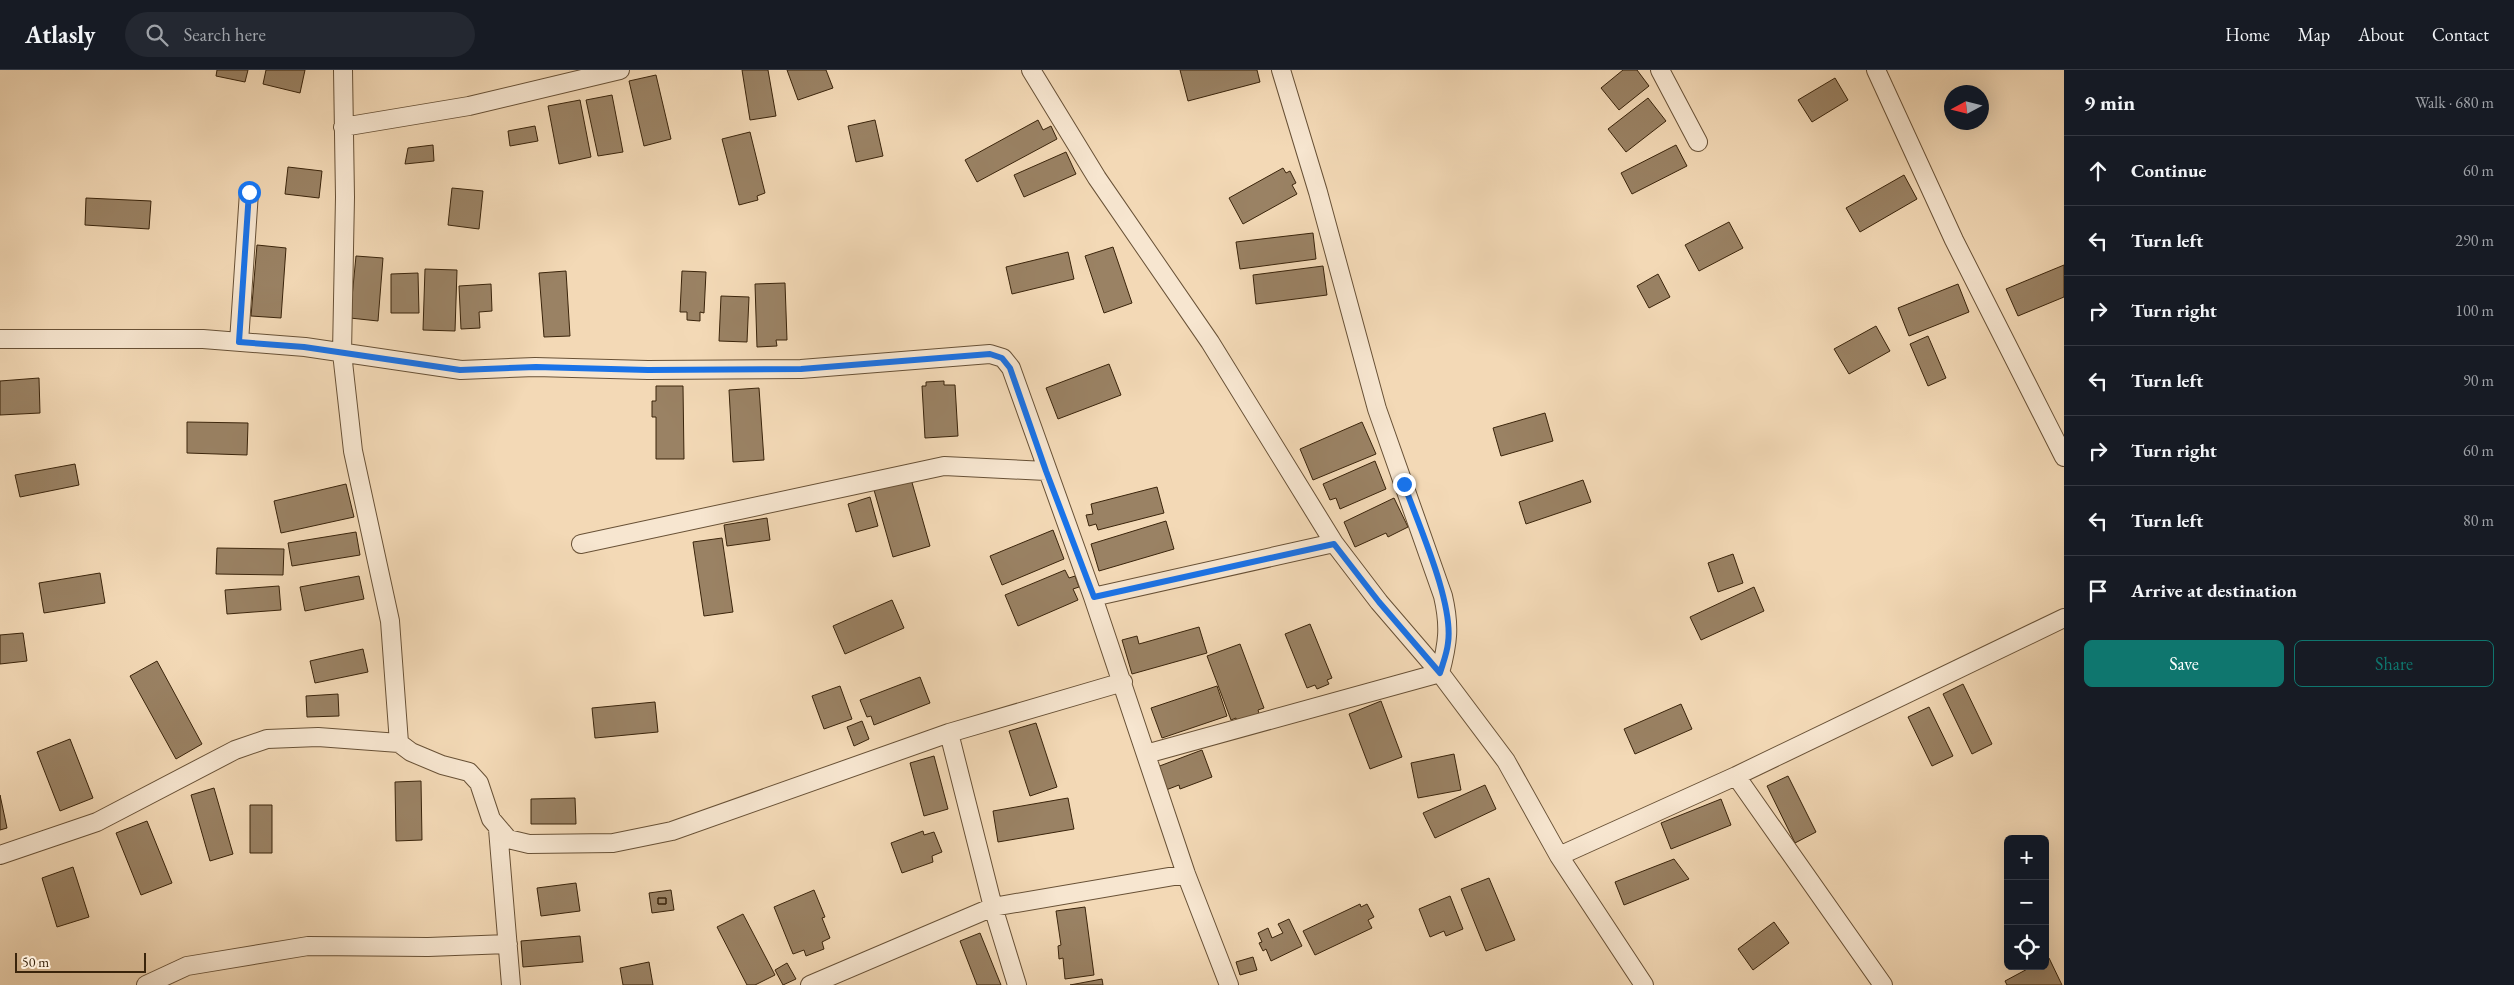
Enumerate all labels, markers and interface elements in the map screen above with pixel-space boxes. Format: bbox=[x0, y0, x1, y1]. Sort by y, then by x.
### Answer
search box bbox=[125, 12, 475, 57]
text: Atlasly bbox=[25, 19, 95, 50]
icon: search bbox=[143, 21, 171, 49]
text: Search here bbox=[183, 22, 266, 47]
text: Home bbox=[2225, 23, 2270, 46]
text: Map bbox=[2298, 23, 2330, 46]
text: About bbox=[2358, 23, 2404, 46]
text: Contact bbox=[2432, 23, 2489, 46]
north arrow bbox=[1944, 85, 1989, 130]
text: 9 min bbox=[2084, 89, 2135, 116]
text: Walk · 680 m bbox=[2415, 92, 2494, 113]
icon: ahead bbox=[2084, 157, 2112, 185]
text: Continue bbox=[2131, 158, 2206, 183]
text: 60 m bbox=[2463, 160, 2494, 181]
route start bbox=[238, 181, 261, 204]
icon: left bbox=[2084, 227, 2112, 255]
text: Turn left bbox=[2131, 228, 2203, 253]
text: 290 m bbox=[2455, 230, 2494, 251]
icon: right bbox=[2084, 297, 2112, 325]
text: Turn right bbox=[2131, 298, 2217, 323]
text: 100 m bbox=[2455, 300, 2494, 321]
icon: left bbox=[2084, 367, 2112, 395]
text: Turn left bbox=[2131, 368, 2203, 393]
text: 90 m bbox=[2463, 370, 2494, 391]
icon: right bbox=[2084, 437, 2112, 465]
text: Turn right bbox=[2131, 438, 2217, 463]
text: 60 m bbox=[2463, 440, 2494, 461]
route end bbox=[1393, 473, 1416, 496]
icon: left bbox=[2084, 507, 2112, 535]
text: Turn left bbox=[2131, 508, 2203, 533]
text: 80 m bbox=[2463, 510, 2494, 531]
icon: arrive bbox=[2084, 577, 2112, 605]
text: Arrive at destination bbox=[2131, 578, 2297, 603]
button: Save bbox=[2084, 640, 2284, 687]
button: Share bbox=[2294, 640, 2494, 687]
map controls bbox=[2004, 835, 2049, 970]
button: + bbox=[2004, 835, 2049, 880]
button: − bbox=[2004, 880, 2049, 925]
button: locate bbox=[2004, 925, 2049, 970]
scale bar bbox=[15, 950, 146, 973]
text: 50 m bbox=[22, 953, 49, 971]

